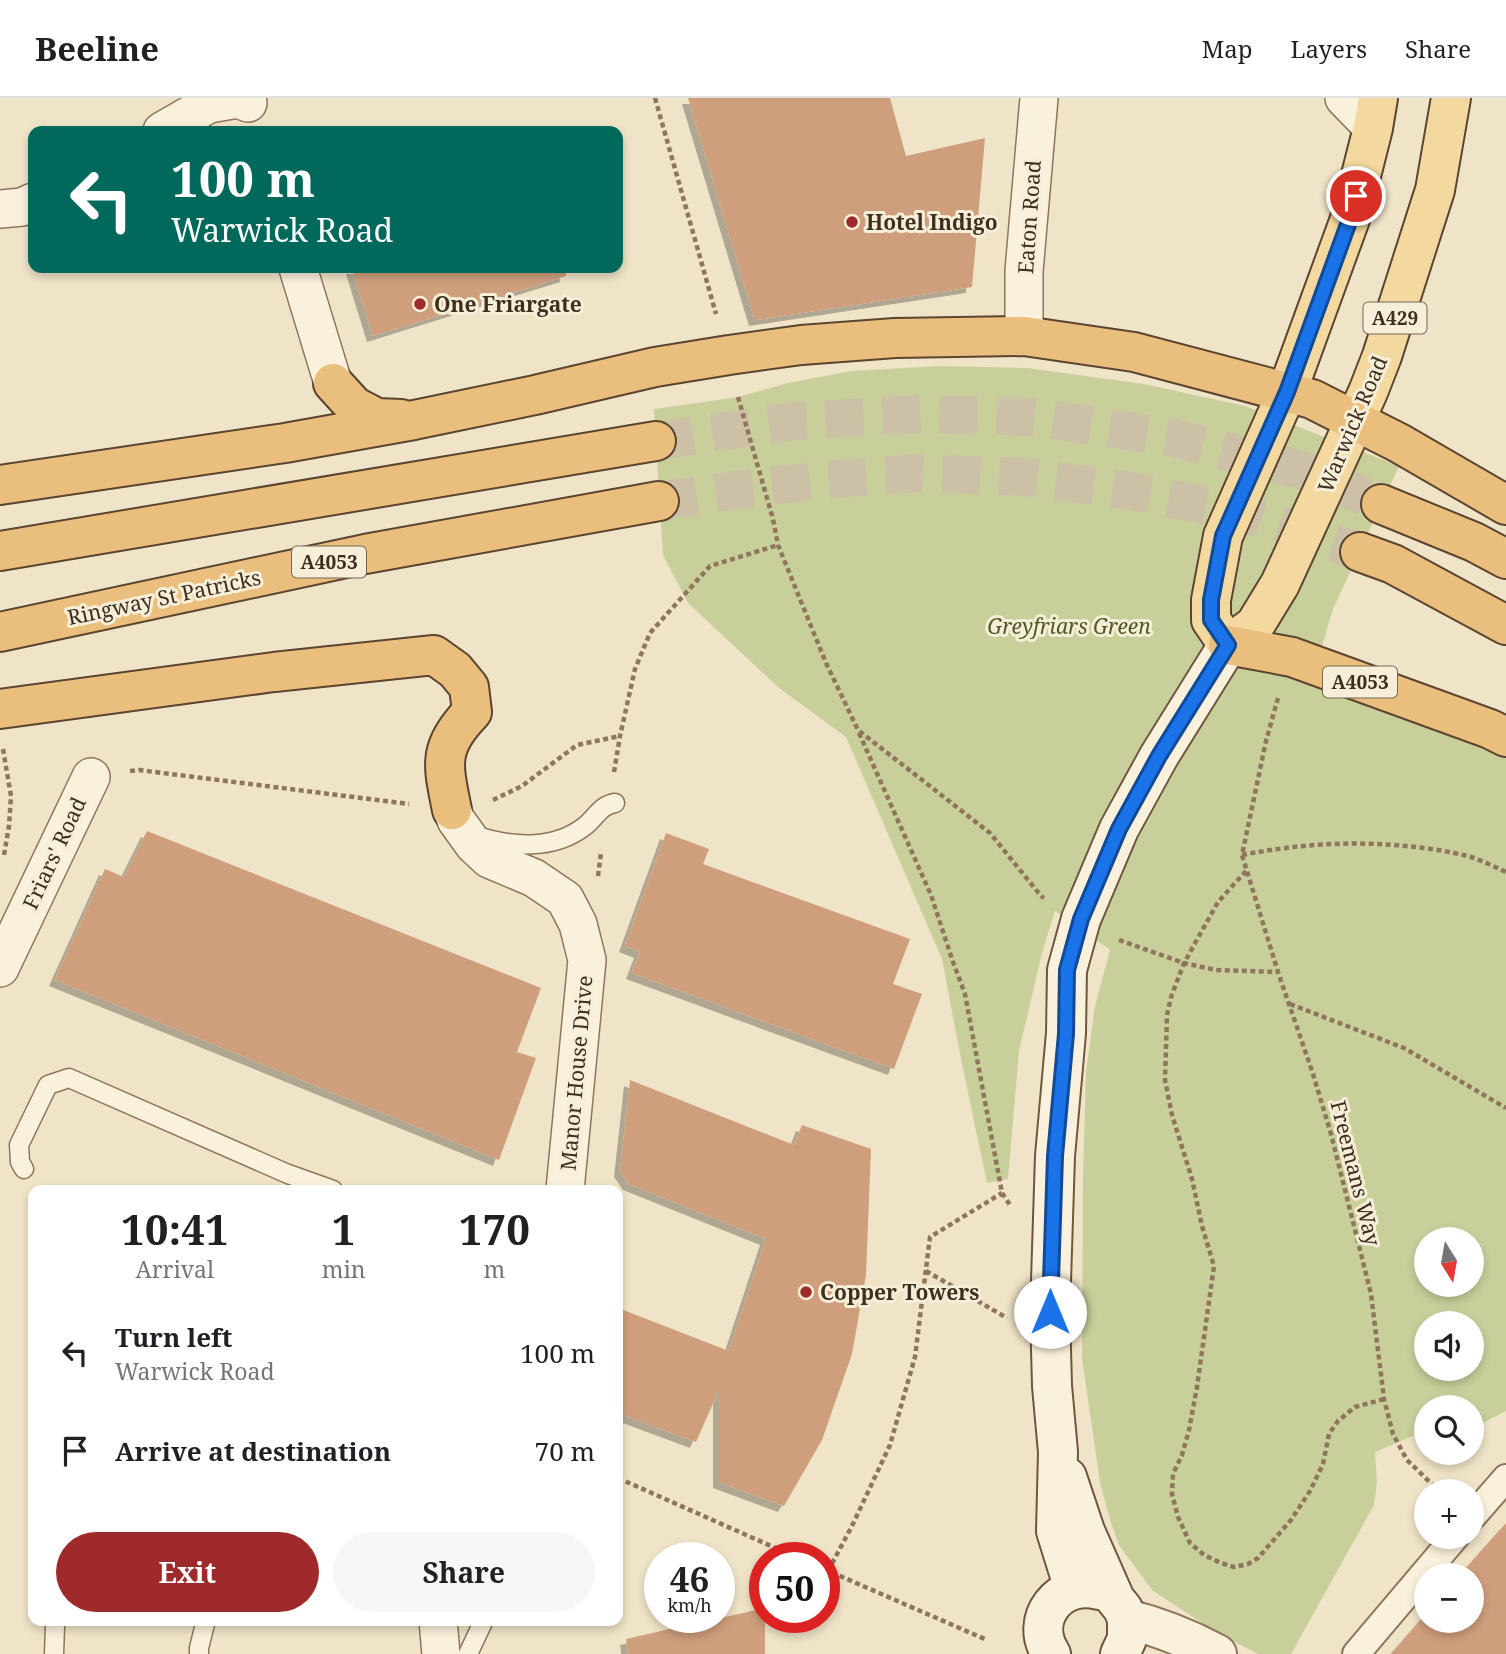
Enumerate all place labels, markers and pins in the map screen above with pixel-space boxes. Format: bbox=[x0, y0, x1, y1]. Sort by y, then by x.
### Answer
pin bbox=[1326, 166, 1386, 226]
place label: Hotel Indigo bbox=[866, 208, 998, 236]
marker: Hotel Indigo bbox=[844, 214, 860, 230]
place label: One Friargate bbox=[434, 290, 582, 318]
marker: One Friargate bbox=[412, 296, 428, 312]
place label: Copper Towers bbox=[820, 1278, 979, 1306]
marker: Copper Towers bbox=[798, 1284, 814, 1300]

